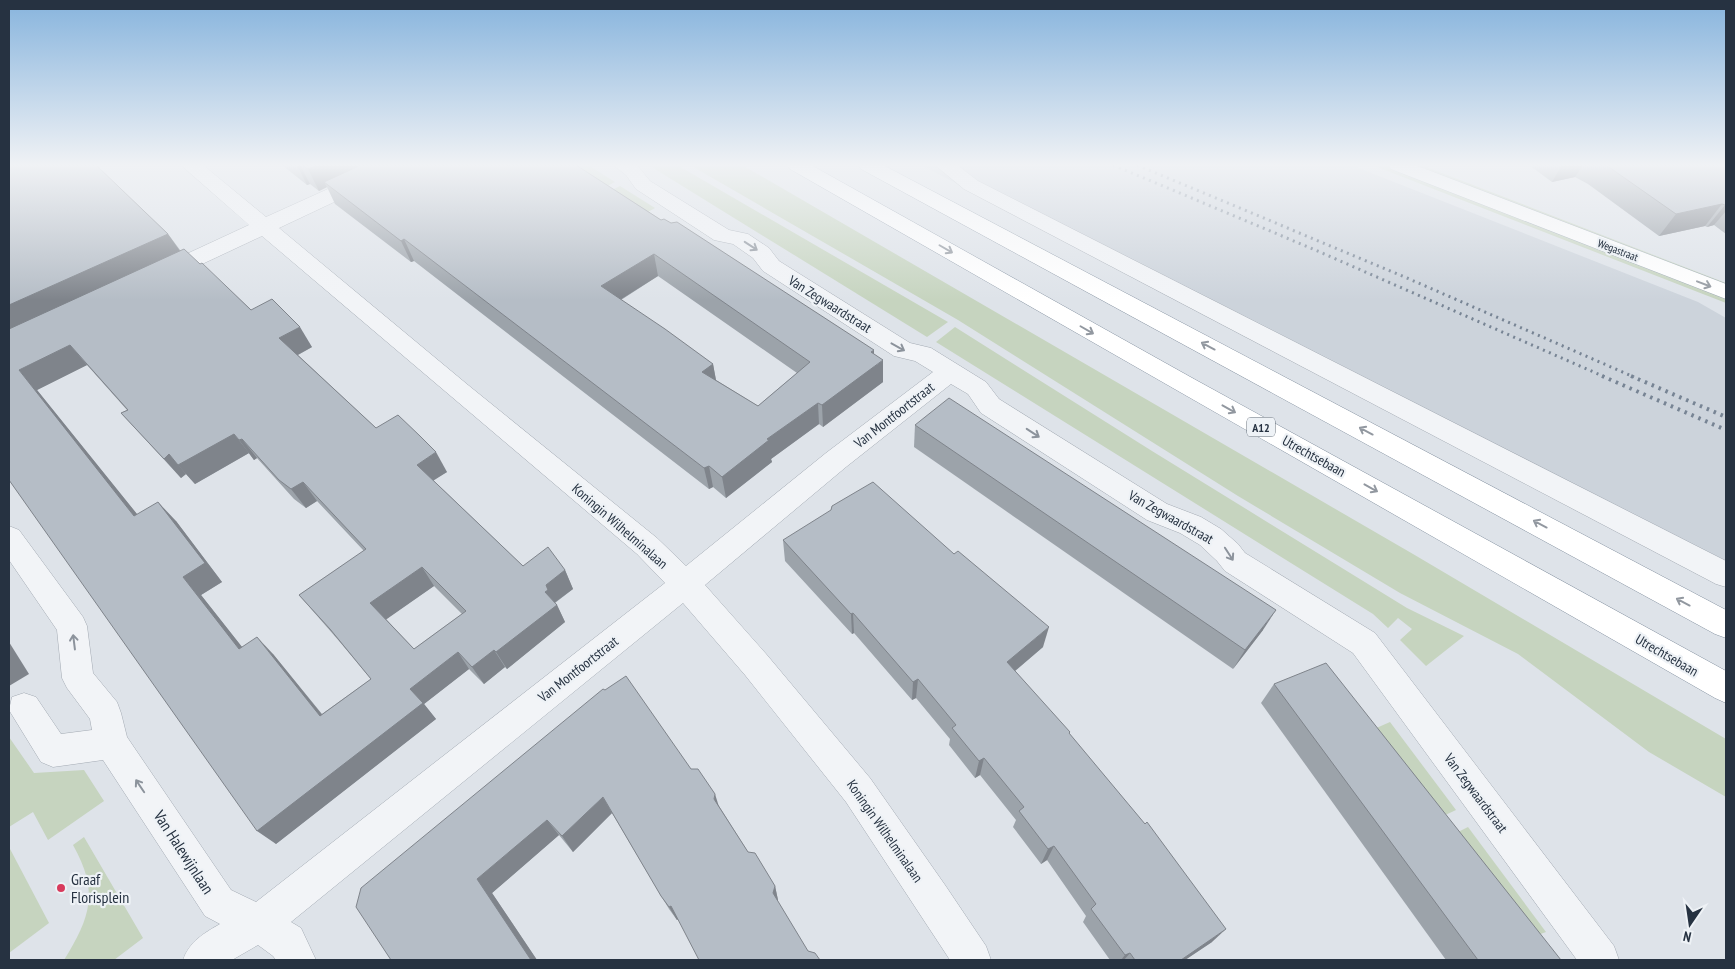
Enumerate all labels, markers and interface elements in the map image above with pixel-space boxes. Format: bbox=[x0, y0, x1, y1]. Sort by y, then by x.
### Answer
street label: Wegastraat bbox=[1596, 236, 1640, 264]
one-way arrow bbox=[744, 240, 758, 251]
one-way arrow bbox=[939, 244, 954, 254]
street label: Van Zegwaardstraat bbox=[784, 271, 875, 337]
one-way arrow bbox=[1696, 280, 1711, 289]
one-way arrow bbox=[1080, 325, 1094, 335]
one-way arrow bbox=[1200, 341, 1215, 351]
one-way arrow bbox=[891, 342, 905, 352]
street label: Van Montfoortstraat bbox=[850, 378, 938, 452]
one-way arrow bbox=[1221, 405, 1236, 415]
road number: A12 bbox=[1247, 418, 1275, 437]
one-way arrow bbox=[1359, 426, 1374, 436]
one-way arrow bbox=[1025, 429, 1039, 439]
street label: Utrechtsebaan bbox=[1279, 431, 1349, 481]
street label: Koningin Wilhelminalaan bbox=[568, 479, 672, 573]
one-way arrow bbox=[1363, 484, 1378, 493]
street label: Van Zegwaardstraat bbox=[1124, 486, 1217, 548]
one-way arrow bbox=[1533, 519, 1548, 529]
one-way arrow bbox=[1224, 547, 1235, 561]
one-way arrow bbox=[1677, 596, 1691, 606]
street label: Utrechtsebaan bbox=[1632, 630, 1702, 680]
street label: Van Montfoortstraat bbox=[534, 632, 622, 706]
one-way arrow bbox=[69, 634, 79, 650]
street label: Van Zegwaardstraat bbox=[1440, 749, 1512, 836]
street label: Koningin Wilhelminalaan bbox=[843, 776, 927, 886]
one-way arrow bbox=[135, 779, 145, 793]
street label: Van Halewijnlaan bbox=[149, 806, 218, 898]
place label: Graaf Florisplein bbox=[71, 869, 129, 907]
marker: Graaf Florisplein bbox=[55, 882, 67, 894]
north arrow bbox=[1665, 899, 1715, 949]
text: N bbox=[1681, 927, 1693, 946]

